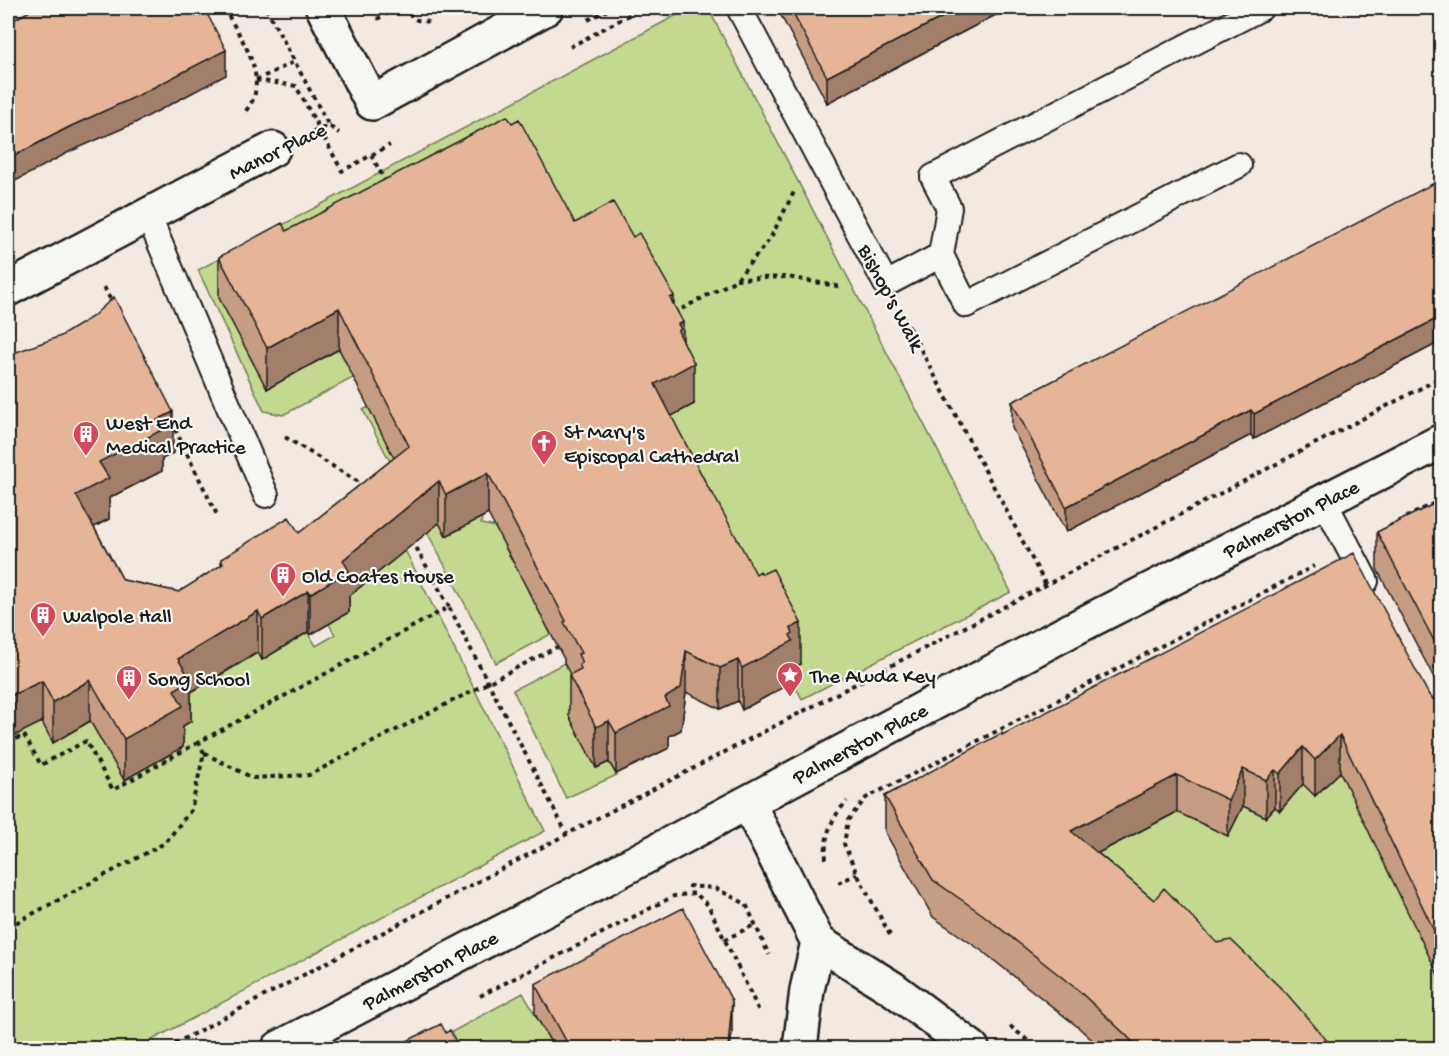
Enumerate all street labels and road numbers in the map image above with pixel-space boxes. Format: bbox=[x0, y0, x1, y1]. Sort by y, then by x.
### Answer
street label: Manor Place bbox=[226, 118, 332, 187]
street label: Bishop's Walk bbox=[850, 240, 929, 359]
street label: Palmerston Place bbox=[1219, 476, 1365, 567]
street label: Palmerston Place bbox=[789, 699, 934, 792]
street label: Palmerston Place bbox=[359, 927, 504, 1019]

